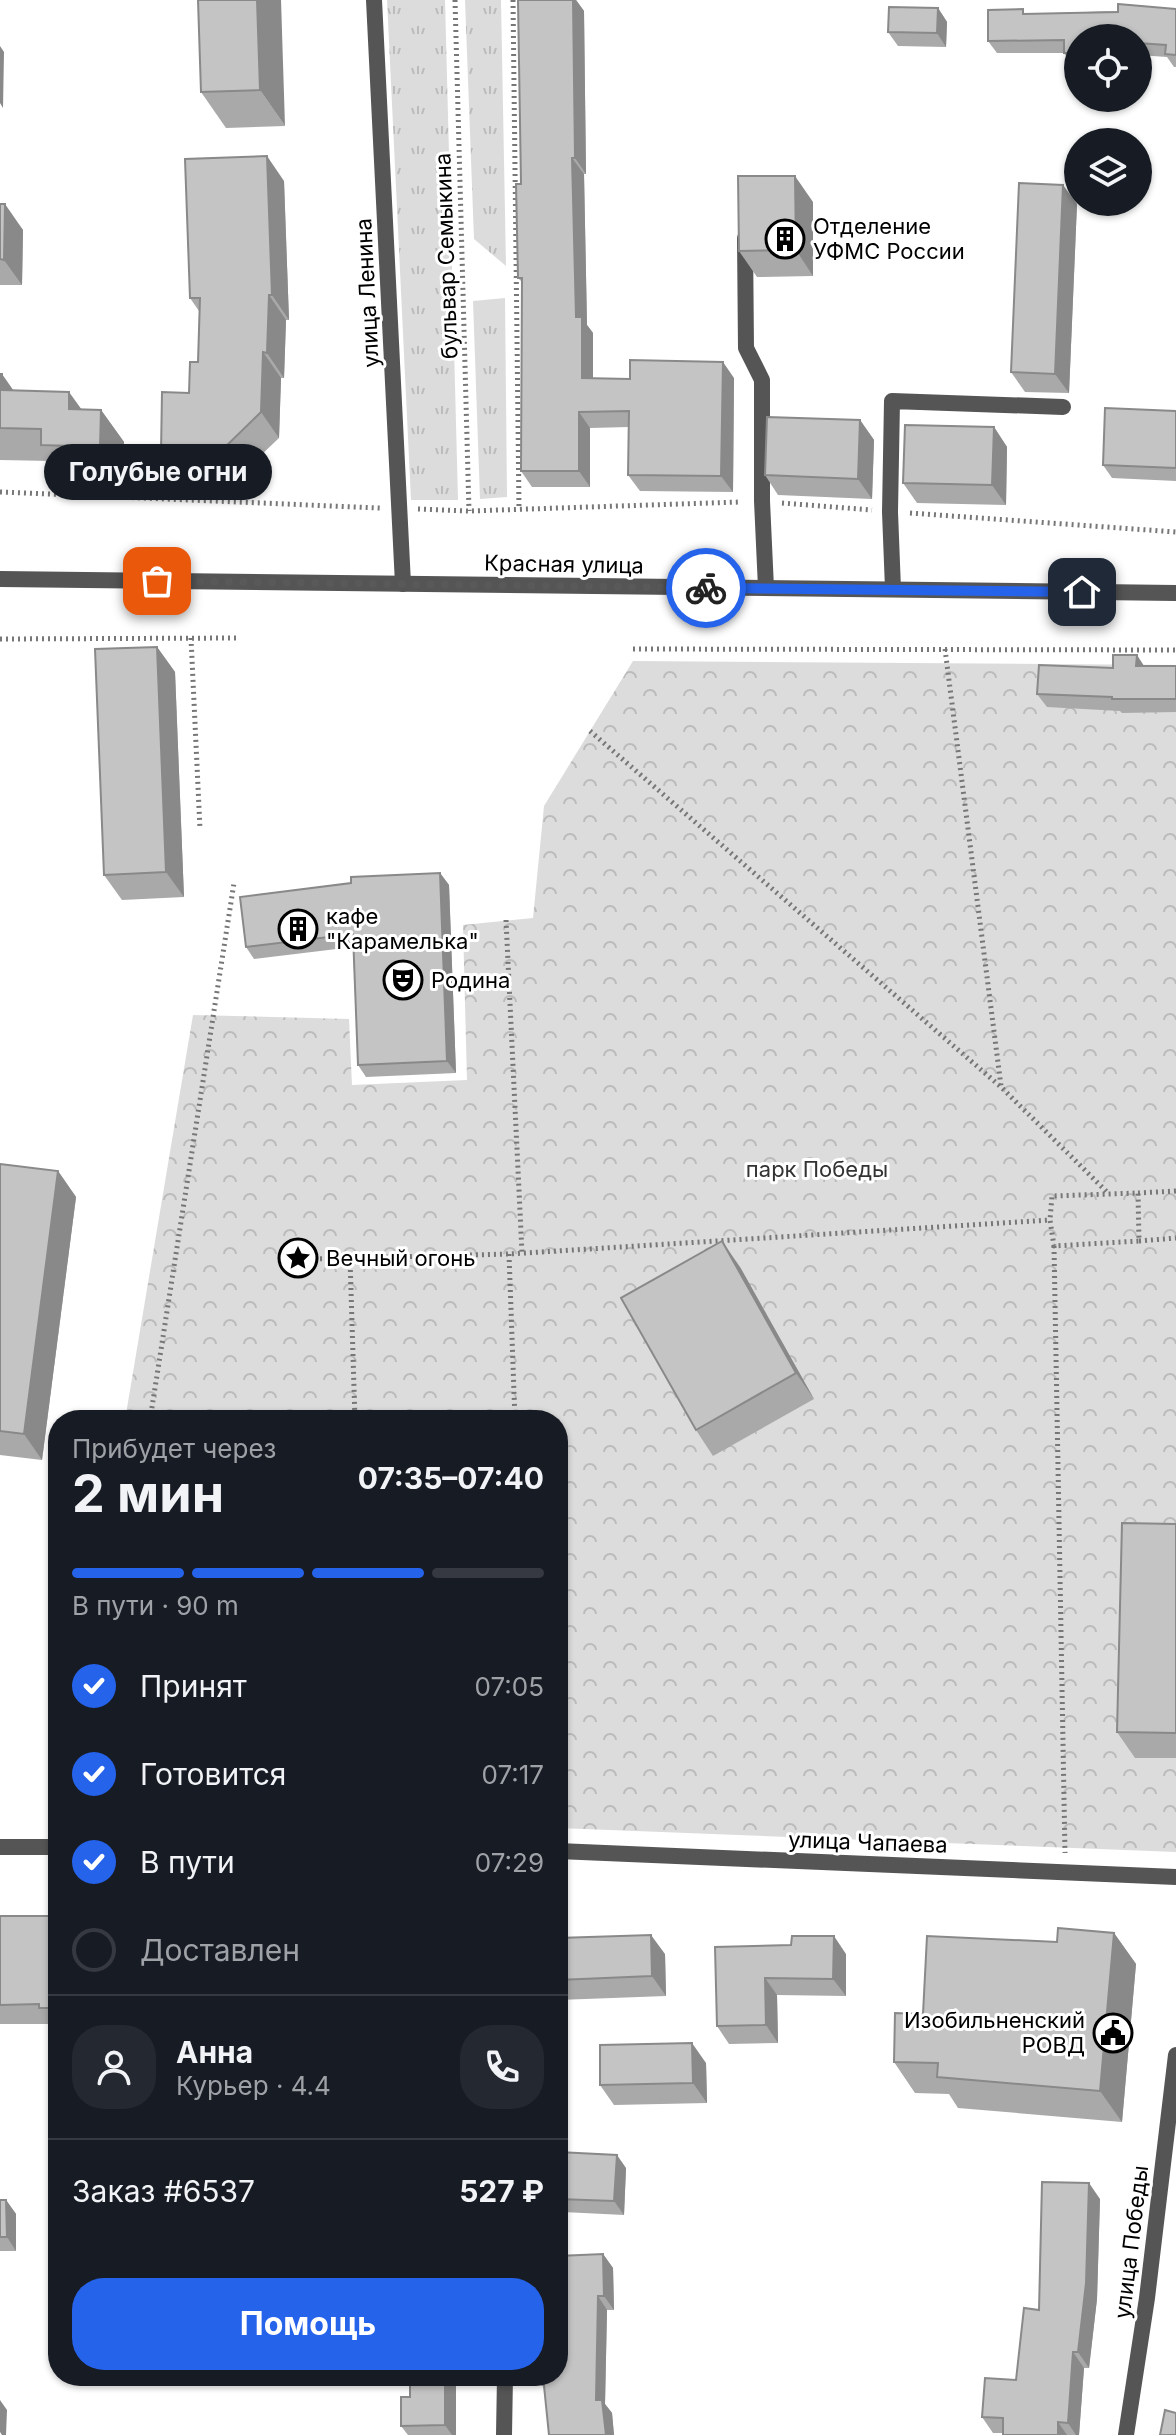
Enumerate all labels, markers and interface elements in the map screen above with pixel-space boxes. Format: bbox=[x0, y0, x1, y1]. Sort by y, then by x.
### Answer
map controls bbox=[1064, 24, 1152, 216]
button: locate bbox=[1064, 24, 1152, 112]
button: layers bbox=[1064, 128, 1152, 216]
street label: бульвар Семыкина bbox=[429, 153, 463, 359]
place label: Отделение УФМС России bbox=[813, 213, 965, 264]
street label: улица Ленина bbox=[350, 218, 384, 368]
building icon: Отделение УФМС России bbox=[764, 218, 806, 260]
callout: Голубые огни bbox=[43, 445, 271, 501]
text: Голубые огни bbox=[69, 456, 247, 487]
pin bbox=[123, 547, 191, 615]
courier bbox=[666, 548, 746, 628]
street label: Красная улица bbox=[484, 550, 644, 578]
pin bbox=[1048, 558, 1116, 626]
icon: bag bbox=[135, 559, 179, 603]
icon: bike bbox=[684, 566, 728, 610]
icon: home bbox=[1060, 570, 1104, 614]
place label: кафе "Карамелька" bbox=[326, 903, 479, 954]
building icon: кафе "Карамелька" bbox=[277, 908, 319, 950]
theatre icon: Родина bbox=[382, 959, 424, 1001]
place label: Родина bbox=[431, 967, 510, 993]
park label: парк Победы bbox=[746, 1156, 888, 1182]
place icon: Вечный огонь bbox=[277, 1237, 319, 1279]
place label: Вечный огонь bbox=[326, 1245, 475, 1271]
text: Прибудет через bbox=[72, 1433, 276, 1464]
text: 07:35–07:40 bbox=[358, 1460, 544, 1496]
text: 2 мин bbox=[72, 1462, 224, 1525]
text: В пути · 90 m bbox=[72, 1590, 239, 1621]
icon: check bbox=[72, 1664, 116, 1708]
text: Принят bbox=[140, 1668, 247, 1704]
text: 07:05 bbox=[475, 1671, 544, 1702]
icon: check bbox=[72, 1752, 116, 1796]
text: Готовится bbox=[140, 1756, 286, 1792]
text: 07:17 bbox=[481, 1759, 544, 1790]
street label: улица Чапаева bbox=[788, 1826, 948, 1858]
icon: check bbox=[72, 1840, 116, 1884]
text: В пути bbox=[140, 1844, 235, 1880]
text: 07:29 bbox=[475, 1847, 544, 1878]
text: Доставлен bbox=[140, 1932, 300, 1968]
place label: Изобильненский РОВД bbox=[904, 2007, 1085, 2058]
public building icon: Изобильненский РОВД bbox=[1092, 2012, 1134, 2054]
button: person bbox=[72, 2025, 156, 2109]
button: phone bbox=[460, 2025, 544, 2109]
text: Анна bbox=[176, 2034, 253, 2070]
text: Курьер · 4.4 bbox=[176, 2070, 331, 2101]
street label: улица Победы bbox=[1109, 2164, 1153, 2320]
text: Заказ #6537 bbox=[72, 2173, 255, 2209]
text: 527 ₽ bbox=[459, 2173, 544, 2209]
button: Помощь bbox=[72, 2278, 544, 2370]

